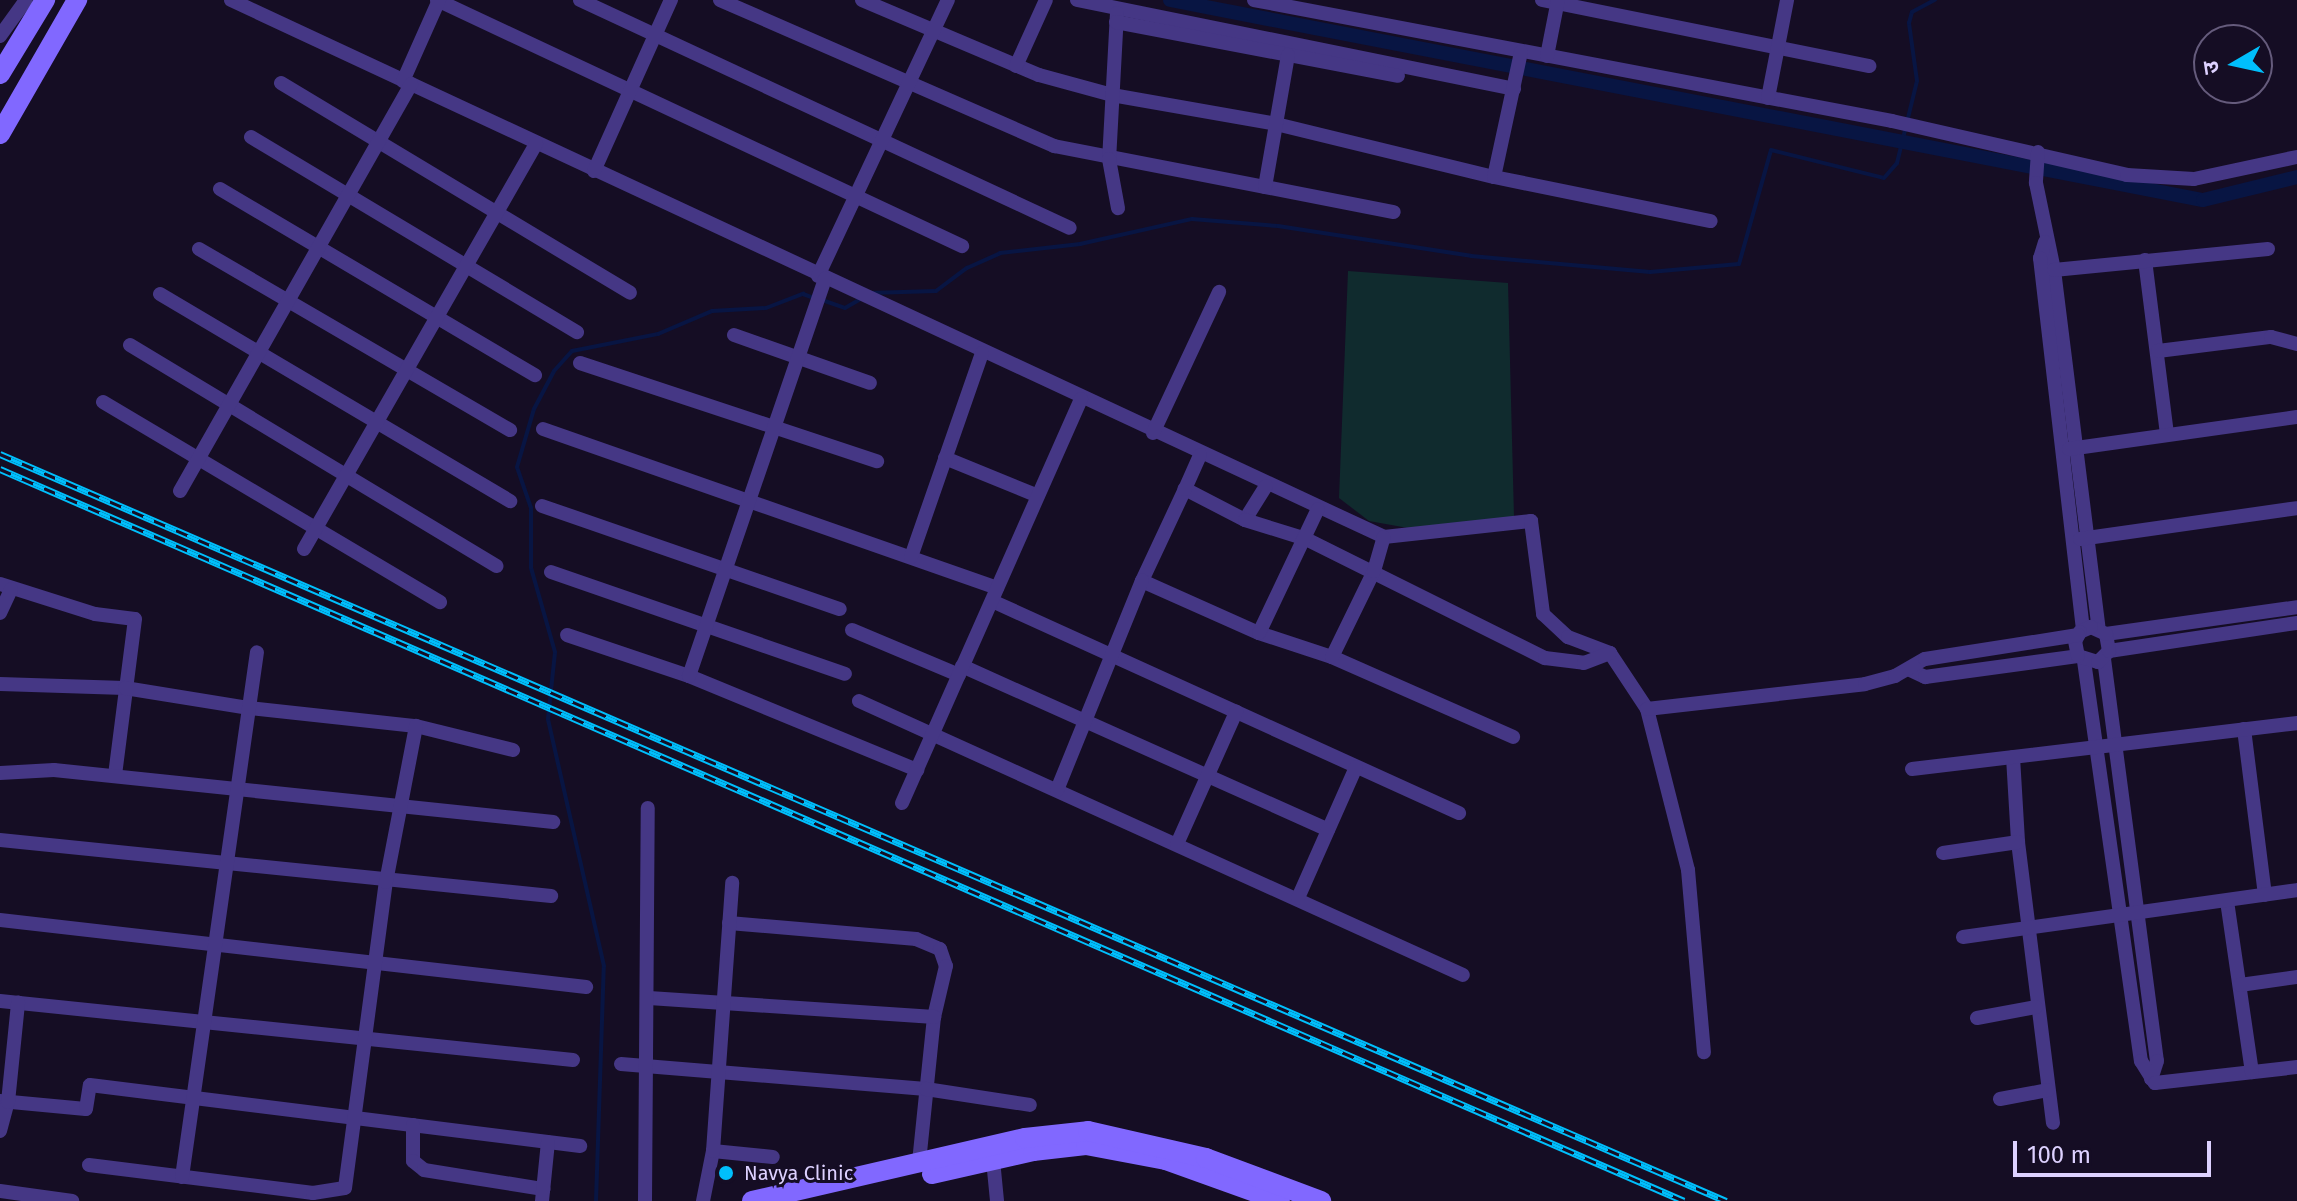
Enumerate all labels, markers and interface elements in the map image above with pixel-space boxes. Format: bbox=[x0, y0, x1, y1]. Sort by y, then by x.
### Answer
north arrow bbox=[2193, 24, 2273, 104]
text: उ bbox=[2196, 59, 2225, 76]
scale bar bbox=[2017, 1125, 2215, 1175]
text: 100 m bbox=[2027, 1141, 2091, 1169]
place label: Navya Clinic bbox=[744, 1161, 853, 1185]
marker: Navya Clinic bbox=[715, 1162, 737, 1184]

